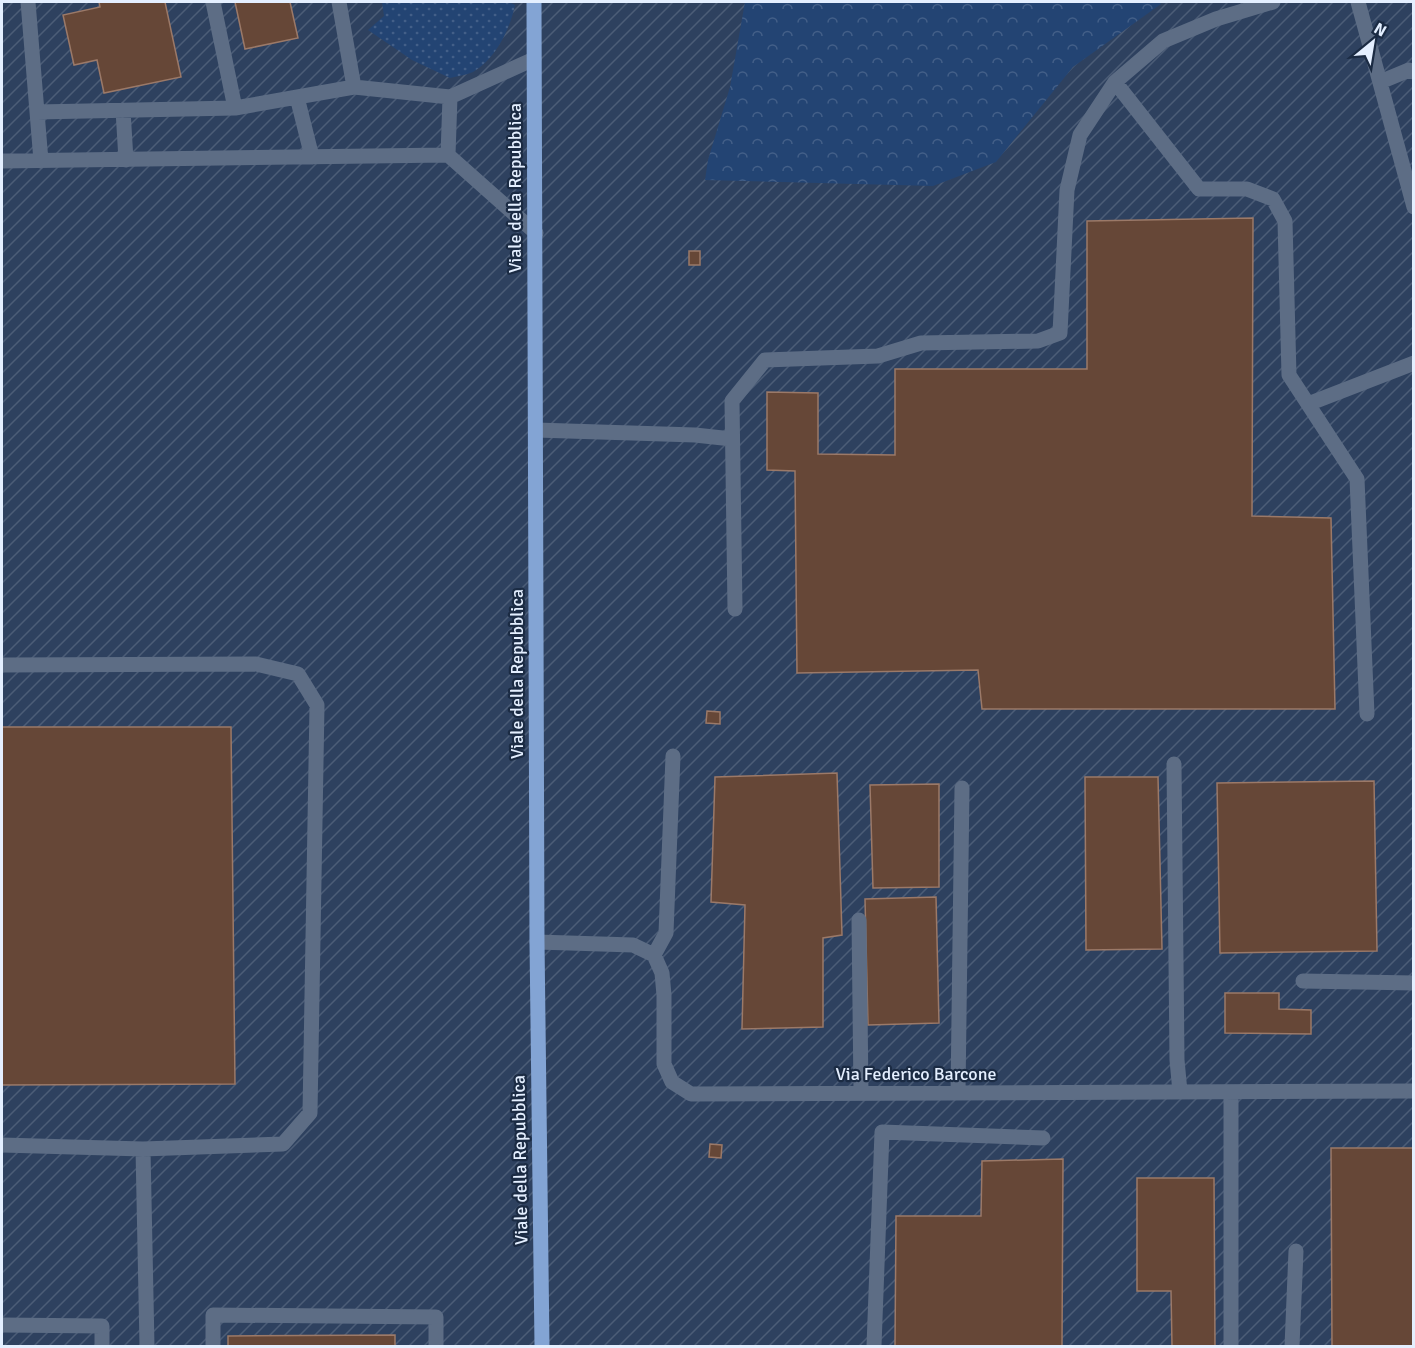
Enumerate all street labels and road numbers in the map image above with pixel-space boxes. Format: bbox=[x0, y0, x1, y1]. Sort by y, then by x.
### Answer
street label: Viale della Repubblica bbox=[504, 103, 526, 273]
street label: Viale della Repubblica bbox=[506, 589, 528, 759]
street label: Via Federico Barcone bbox=[835, 1063, 997, 1085]
street label: Viale della Repubblica bbox=[508, 1075, 532, 1245]

